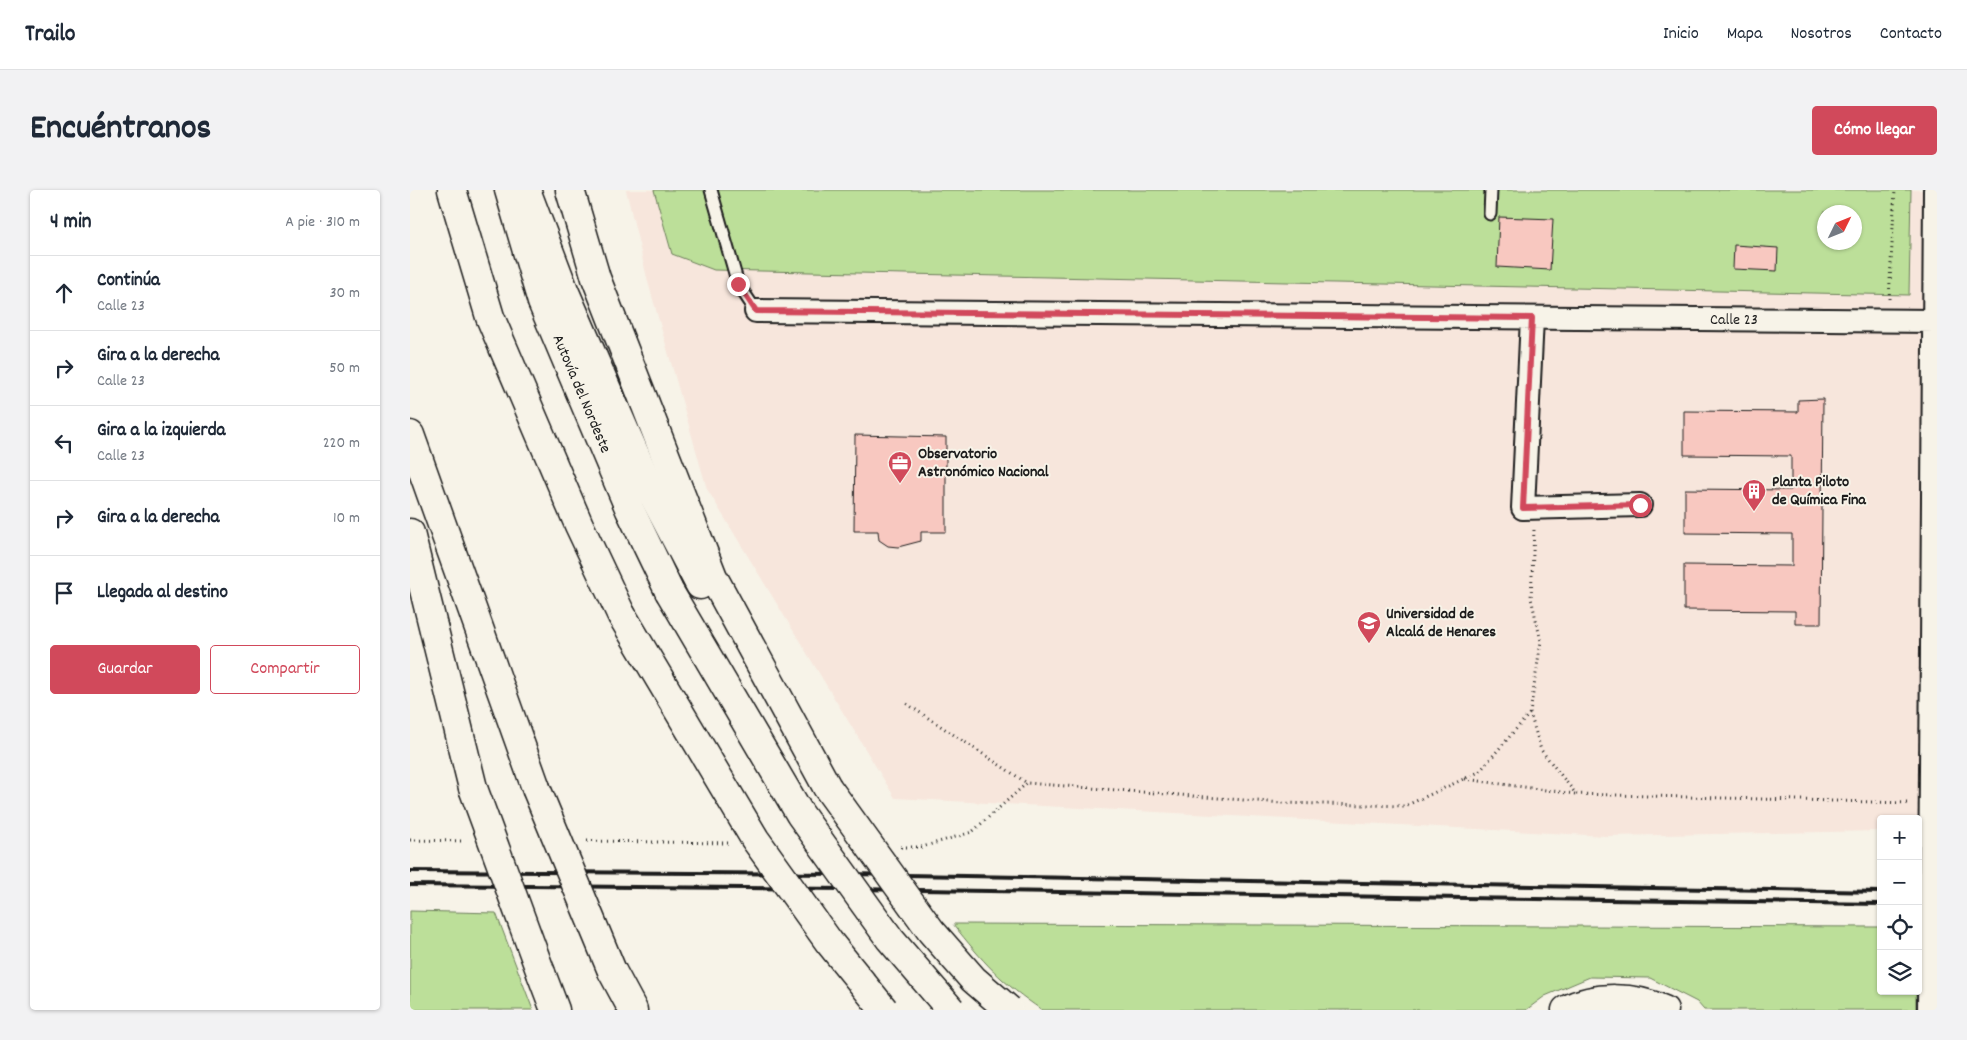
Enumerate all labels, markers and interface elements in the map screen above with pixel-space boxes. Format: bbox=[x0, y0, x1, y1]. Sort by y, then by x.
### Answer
text: Trailo bbox=[25, 18, 76, 52]
text: Inicio bbox=[1663, 22, 1699, 47]
text: Mapa bbox=[1727, 22, 1762, 47]
text: Nosotros bbox=[1790, 22, 1852, 47]
text: Contacto bbox=[1880, 22, 1942, 47]
text: Encuéntranos bbox=[30, 105, 211, 155]
button: Cómo llegar bbox=[1812, 106, 1937, 155]
north arrow bbox=[1817, 205, 1862, 250]
text: 4 min bbox=[50, 208, 92, 238]
text: A pie · 310 m bbox=[285, 211, 360, 234]
text: Continúa bbox=[97, 268, 160, 295]
route end bbox=[727, 273, 750, 296]
icon: ahead bbox=[50, 279, 78, 307]
text: 30 m bbox=[330, 282, 360, 305]
text: Calle 23 bbox=[97, 295, 145, 318]
street label: Calle 23 bbox=[1710, 309, 1758, 332]
street label: Autovía del Nordeste bbox=[546, 331, 616, 457]
text: Gira a la derecha bbox=[97, 343, 219, 370]
icon: right bbox=[50, 354, 78, 382]
text: 50 m bbox=[329, 357, 360, 380]
text: Calle 23 bbox=[97, 370, 145, 393]
text: Gira a la izquierda bbox=[97, 418, 225, 445]
icon: left bbox=[50, 429, 78, 457]
text: 220 m bbox=[323, 432, 360, 455]
place label: Observatorio Astronómico Nacional bbox=[918, 443, 1049, 484]
text: Calle 23 bbox=[97, 445, 145, 468]
office icon: Observatorio Astronómico Nacional bbox=[887, 450, 913, 484]
place label: Planta Piloto de Química Fina bbox=[1772, 471, 1867, 512]
building icon: Planta Piloto de Química Fina bbox=[1741, 478, 1767, 512]
route start bbox=[1629, 494, 1652, 517]
icon: right bbox=[50, 504, 78, 532]
text: Gira a la derecha bbox=[97, 505, 219, 532]
text: 10 m bbox=[333, 507, 360, 530]
icon: arrive bbox=[50, 579, 78, 607]
text: Llegada al destino bbox=[97, 580, 228, 607]
place label: Universidad de Alcalá de Henares bbox=[1386, 603, 1496, 644]
school or university icon: Universidad de Alcalá de Henares bbox=[1356, 610, 1382, 644]
button: Guardar bbox=[50, 645, 200, 694]
button: Compartir bbox=[210, 645, 360, 694]
map controls bbox=[1877, 815, 1922, 995]
button: + bbox=[1877, 815, 1922, 860]
button: − bbox=[1877, 860, 1922, 905]
button: locate bbox=[1877, 905, 1922, 950]
button: layers bbox=[1877, 950, 1922, 995]

